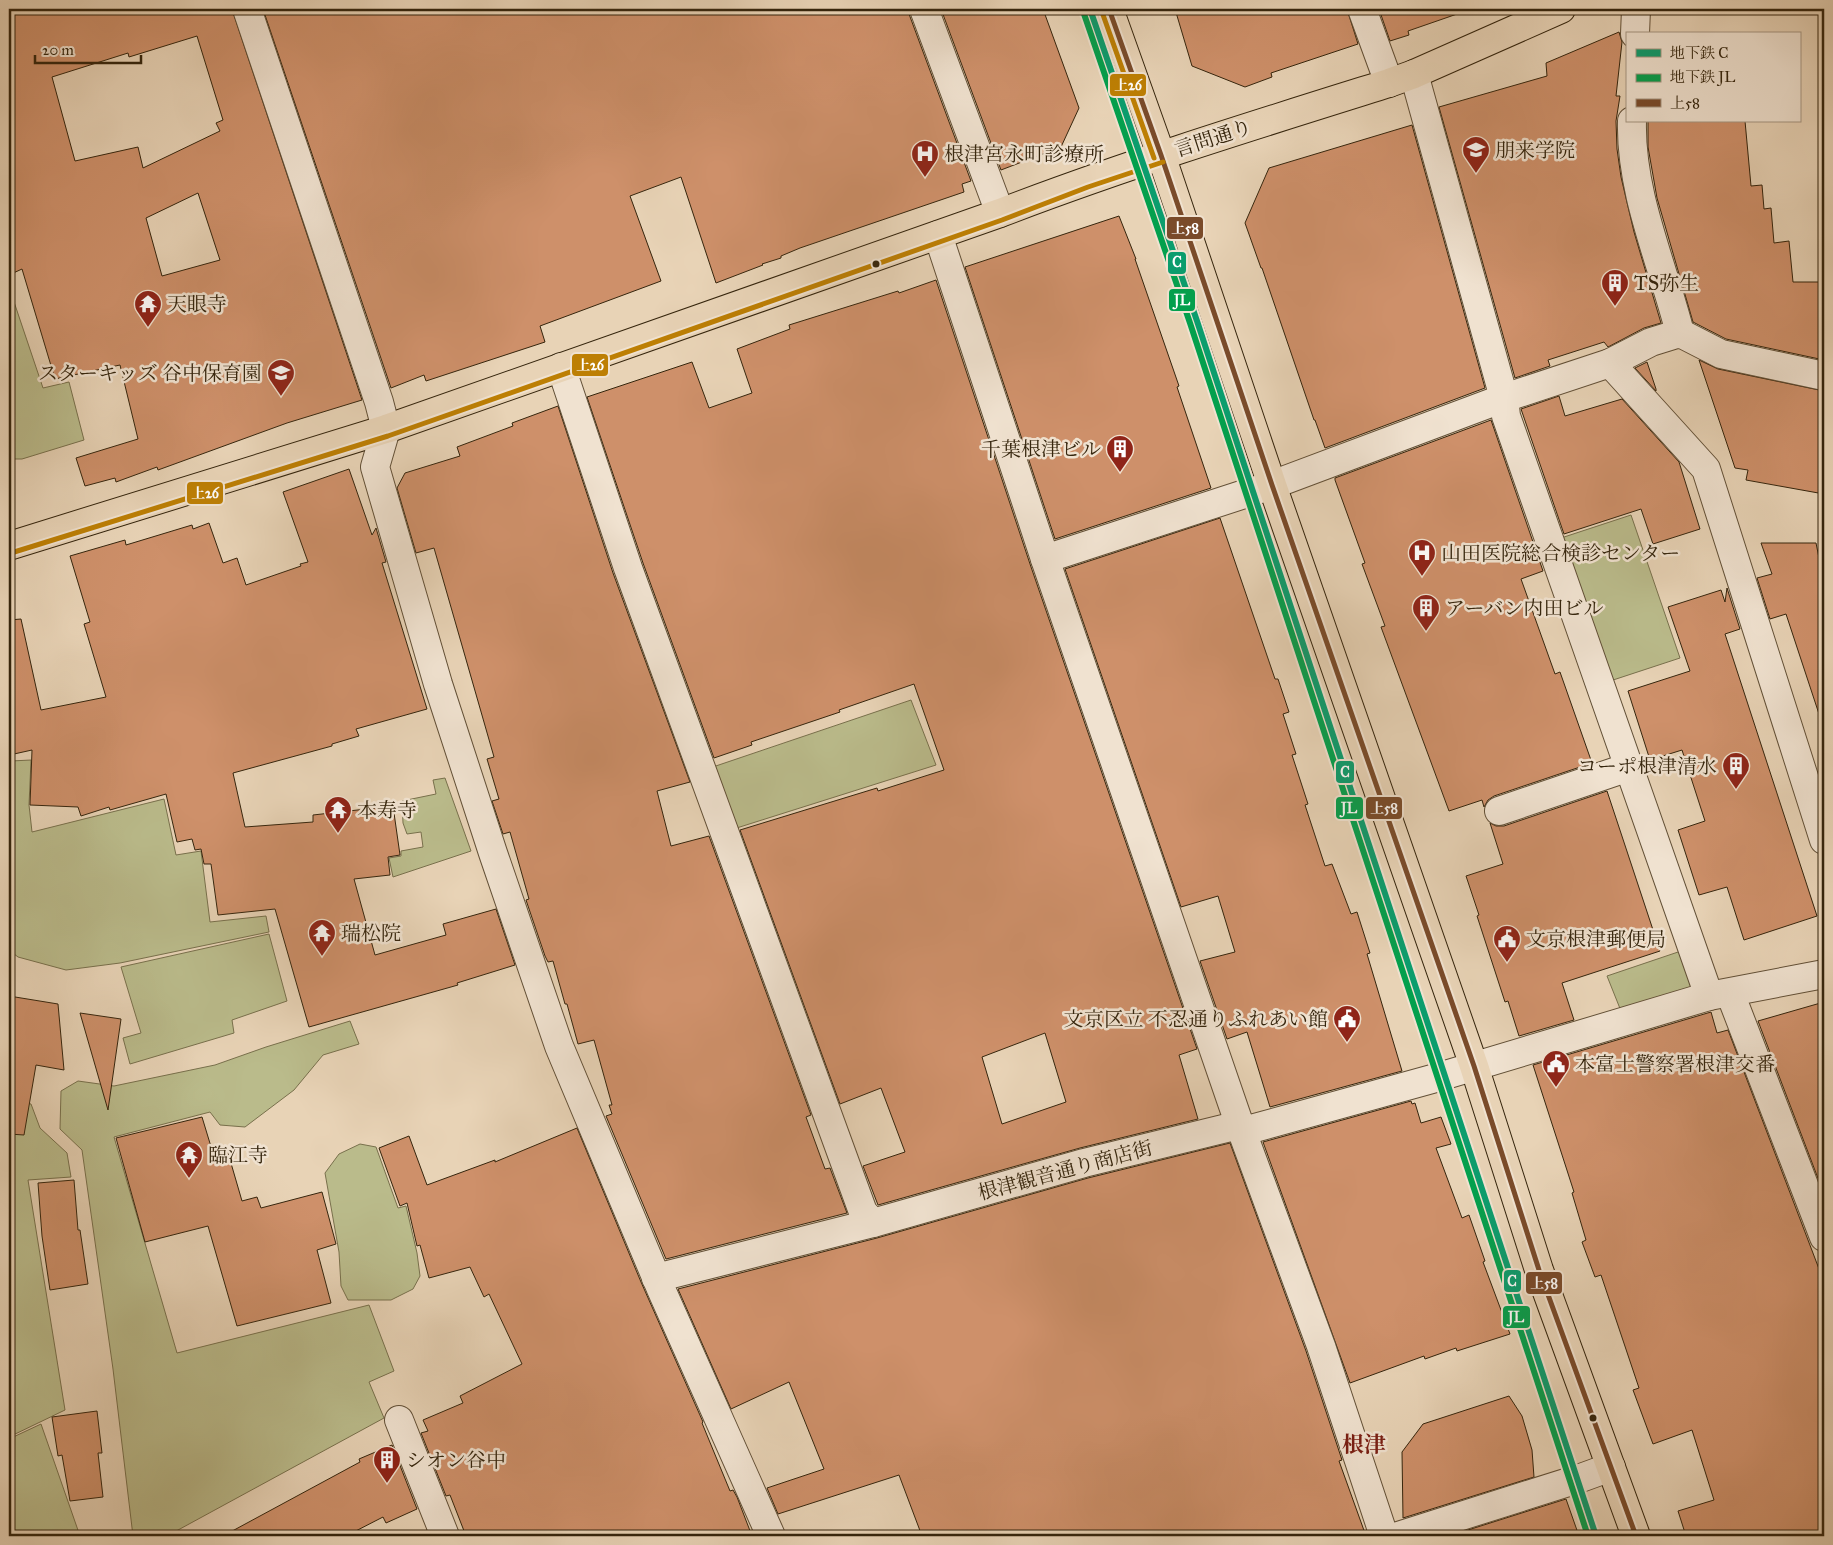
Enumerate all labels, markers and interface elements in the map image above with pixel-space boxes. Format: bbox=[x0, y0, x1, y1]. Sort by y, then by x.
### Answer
scale bar bbox=[35, 32, 141, 64]
legend bbox=[1626, 32, 1800, 122]
text: 20 m bbox=[42, 41, 74, 59]
text: 地下鉄 C bbox=[1670, 44, 1728, 62]
text: 地下鉄 JL bbox=[1670, 68, 1735, 87]
line badge: 上26 bbox=[1109, 73, 1147, 97]
text: 上26 bbox=[1114, 77, 1143, 94]
text: 上58 bbox=[1670, 94, 1700, 112]
street label: 言問通り bbox=[1171, 114, 1255, 162]
school or university icon: 朋来学院 bbox=[1461, 135, 1491, 174]
place label: 朋来学院 bbox=[1495, 138, 1575, 162]
hospital icon: 根津宮永町診療所 bbox=[910, 139, 940, 178]
place label: 根津宮永町診療所 bbox=[944, 142, 1104, 166]
line badge: 上58 bbox=[1166, 216, 1204, 240]
text: 上58 bbox=[1171, 220, 1199, 237]
line badge: C bbox=[1167, 251, 1187, 275]
text: C bbox=[1172, 254, 1182, 271]
unlabelled marker bbox=[871, 259, 881, 269]
building icon: TS弥生 bbox=[1600, 268, 1630, 307]
place label: TS弥生 bbox=[1634, 271, 1699, 295]
line badge: JL bbox=[1168, 288, 1196, 312]
temple icon: 天眼寺 bbox=[133, 289, 163, 328]
place label: 天眼寺 bbox=[167, 292, 227, 316]
text: JL bbox=[1172, 292, 1191, 310]
line badge: 上26 bbox=[571, 353, 609, 377]
text: 上26 bbox=[576, 357, 605, 374]
school or university icon: スターキッズ 谷中保育園 bbox=[266, 358, 296, 397]
place label: スターキッズ 谷中保育園 bbox=[38, 361, 262, 385]
building icon: 千葉根津ビル bbox=[1105, 434, 1135, 473]
place label: 千葉根津ビル bbox=[981, 437, 1101, 461]
line badge: 上26 bbox=[186, 481, 224, 505]
text: 上26 bbox=[191, 485, 220, 502]
hospital icon: 山田医院総合検診センター bbox=[1407, 538, 1437, 577]
place label: 山田医院総合検診センター bbox=[1441, 541, 1680, 565]
building icon: アーバン内田ビル bbox=[1411, 593, 1441, 632]
place label: アーバン内田ビル bbox=[1445, 596, 1603, 620]
building icon: コーポ根津清水 bbox=[1721, 751, 1751, 790]
place label: コーポ根津清水 bbox=[1577, 754, 1717, 778]
line badge: C bbox=[1335, 760, 1355, 784]
text: C bbox=[1340, 764, 1350, 781]
temple icon: 本寿寺 bbox=[323, 795, 353, 834]
line badge: JL bbox=[1335, 796, 1364, 820]
line badge: 上58 bbox=[1365, 796, 1403, 820]
place label: 本寿寺 bbox=[357, 798, 417, 822]
text: JL bbox=[1339, 800, 1358, 818]
text: 上58 bbox=[1370, 800, 1398, 817]
temple icon: 瑞松院 bbox=[307, 918, 337, 957]
place label: 瑞松院 bbox=[341, 921, 401, 945]
public building icon: 文京根津郵便局 bbox=[1492, 924, 1522, 963]
place label: 文京根津郵便局 bbox=[1526, 927, 1666, 951]
public building icon: 文京区立 不忍通りふれあい館 bbox=[1332, 1004, 1362, 1043]
place label: 文京区立 不忍通りふれあい館 bbox=[1064, 1007, 1328, 1031]
public building icon: 本富士警察署根津交番 bbox=[1541, 1049, 1571, 1088]
place label: 本富士警察署根津交番 bbox=[1575, 1052, 1775, 1076]
street label: 根津観音通り商店街 bbox=[975, 1135, 1155, 1205]
temple icon: 臨江寺 bbox=[174, 1140, 204, 1179]
place label: 臨江寺 bbox=[208, 1143, 268, 1167]
line badge: C bbox=[1503, 1269, 1522, 1293]
line badge: 上58 bbox=[1525, 1271, 1563, 1295]
text: C bbox=[1507, 1273, 1517, 1290]
text: 上58 bbox=[1530, 1275, 1558, 1292]
line badge: JL bbox=[1502, 1305, 1531, 1329]
text: JL bbox=[1506, 1309, 1525, 1327]
unlabelled marker bbox=[1588, 1413, 1598, 1423]
district label: 根津 bbox=[1342, 1431, 1386, 1458]
building icon: シオン谷中 bbox=[372, 1445, 402, 1484]
place label: シオン谷中 bbox=[406, 1448, 506, 1472]

